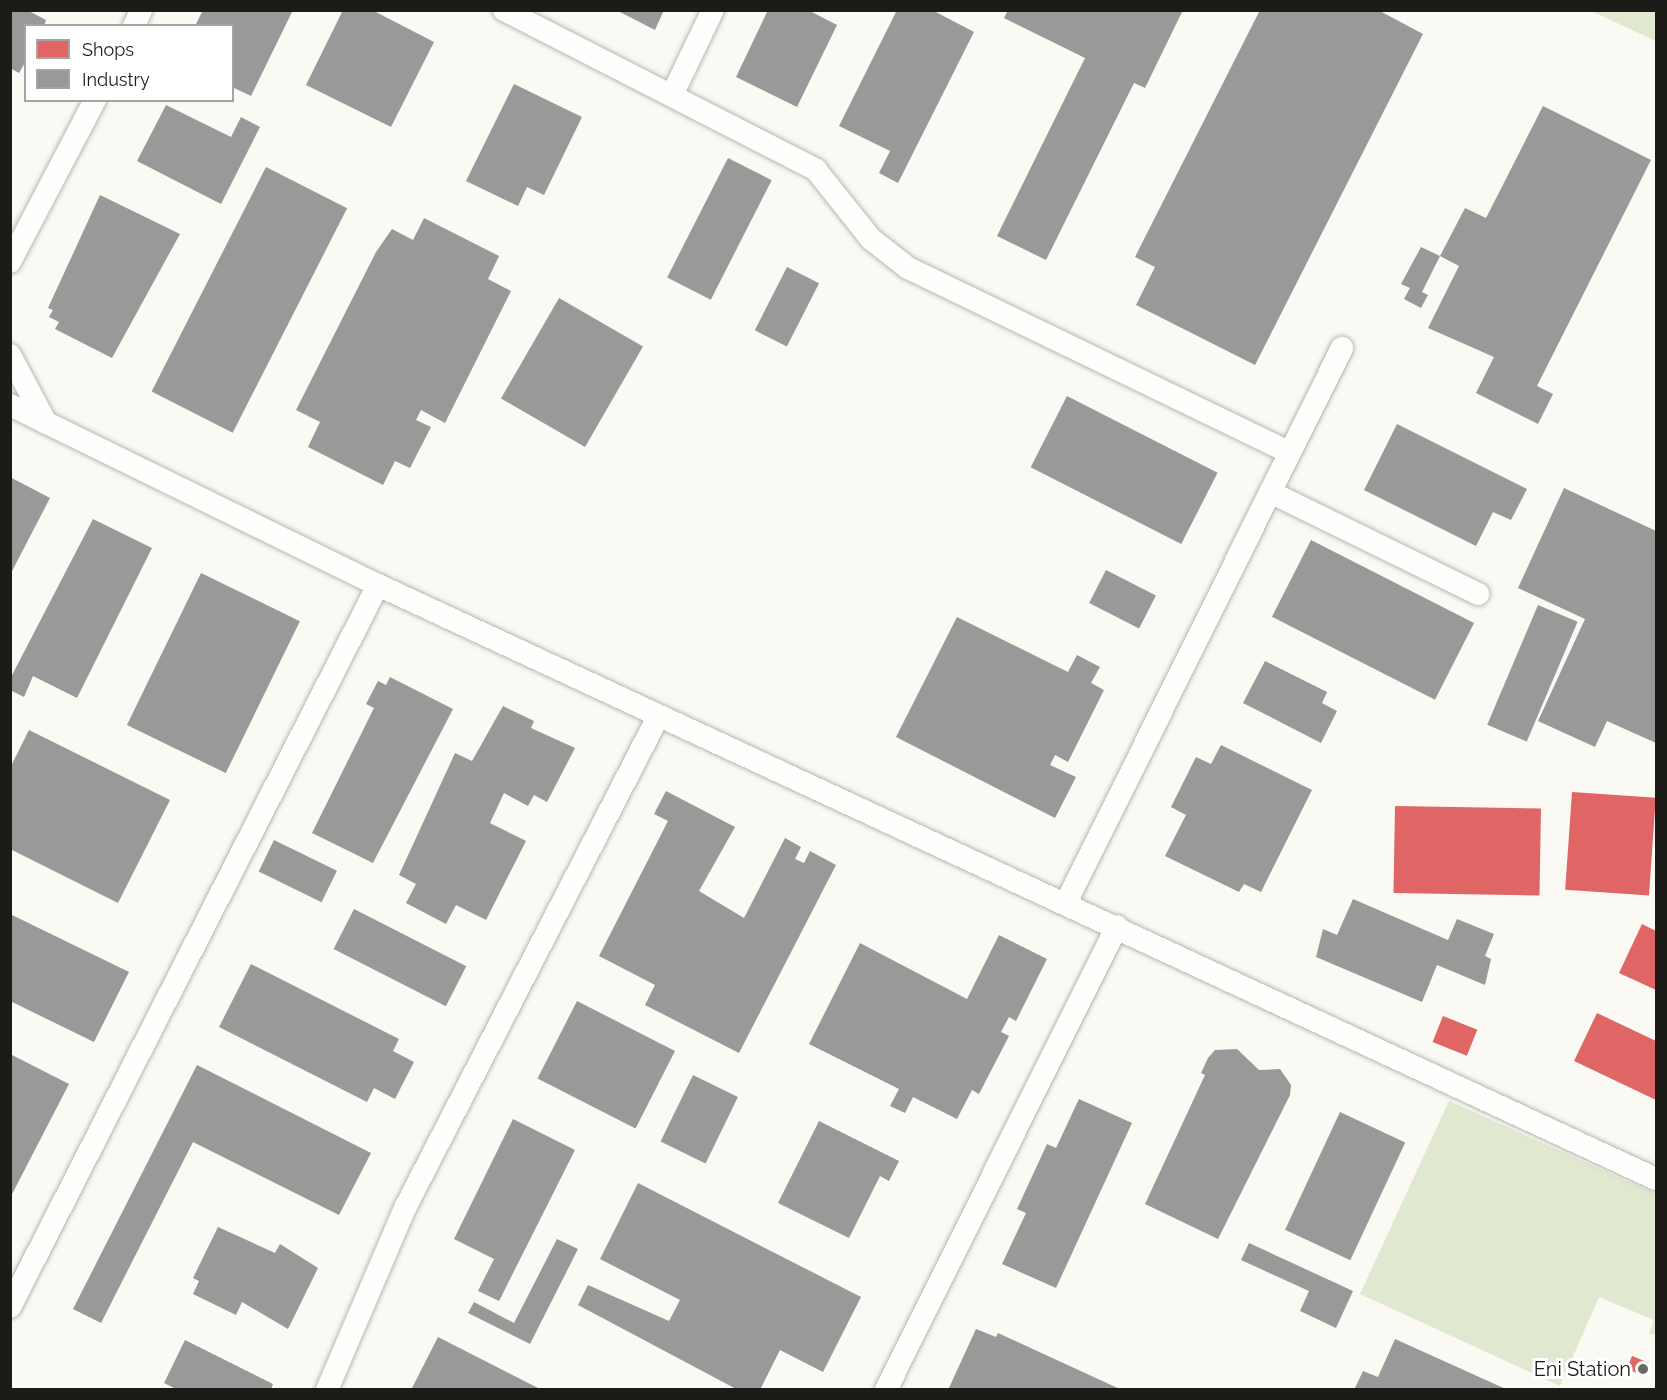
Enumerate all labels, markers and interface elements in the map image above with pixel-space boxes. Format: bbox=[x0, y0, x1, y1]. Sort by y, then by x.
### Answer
legend bbox=[24, 24, 234, 102]
text: Shops bbox=[82, 39, 134, 60]
text: Industry bbox=[82, 69, 150, 90]
place label: Eni Station bbox=[1534, 1357, 1631, 1381]
marker: Eni Station bbox=[1636, 1362, 1650, 1376]

